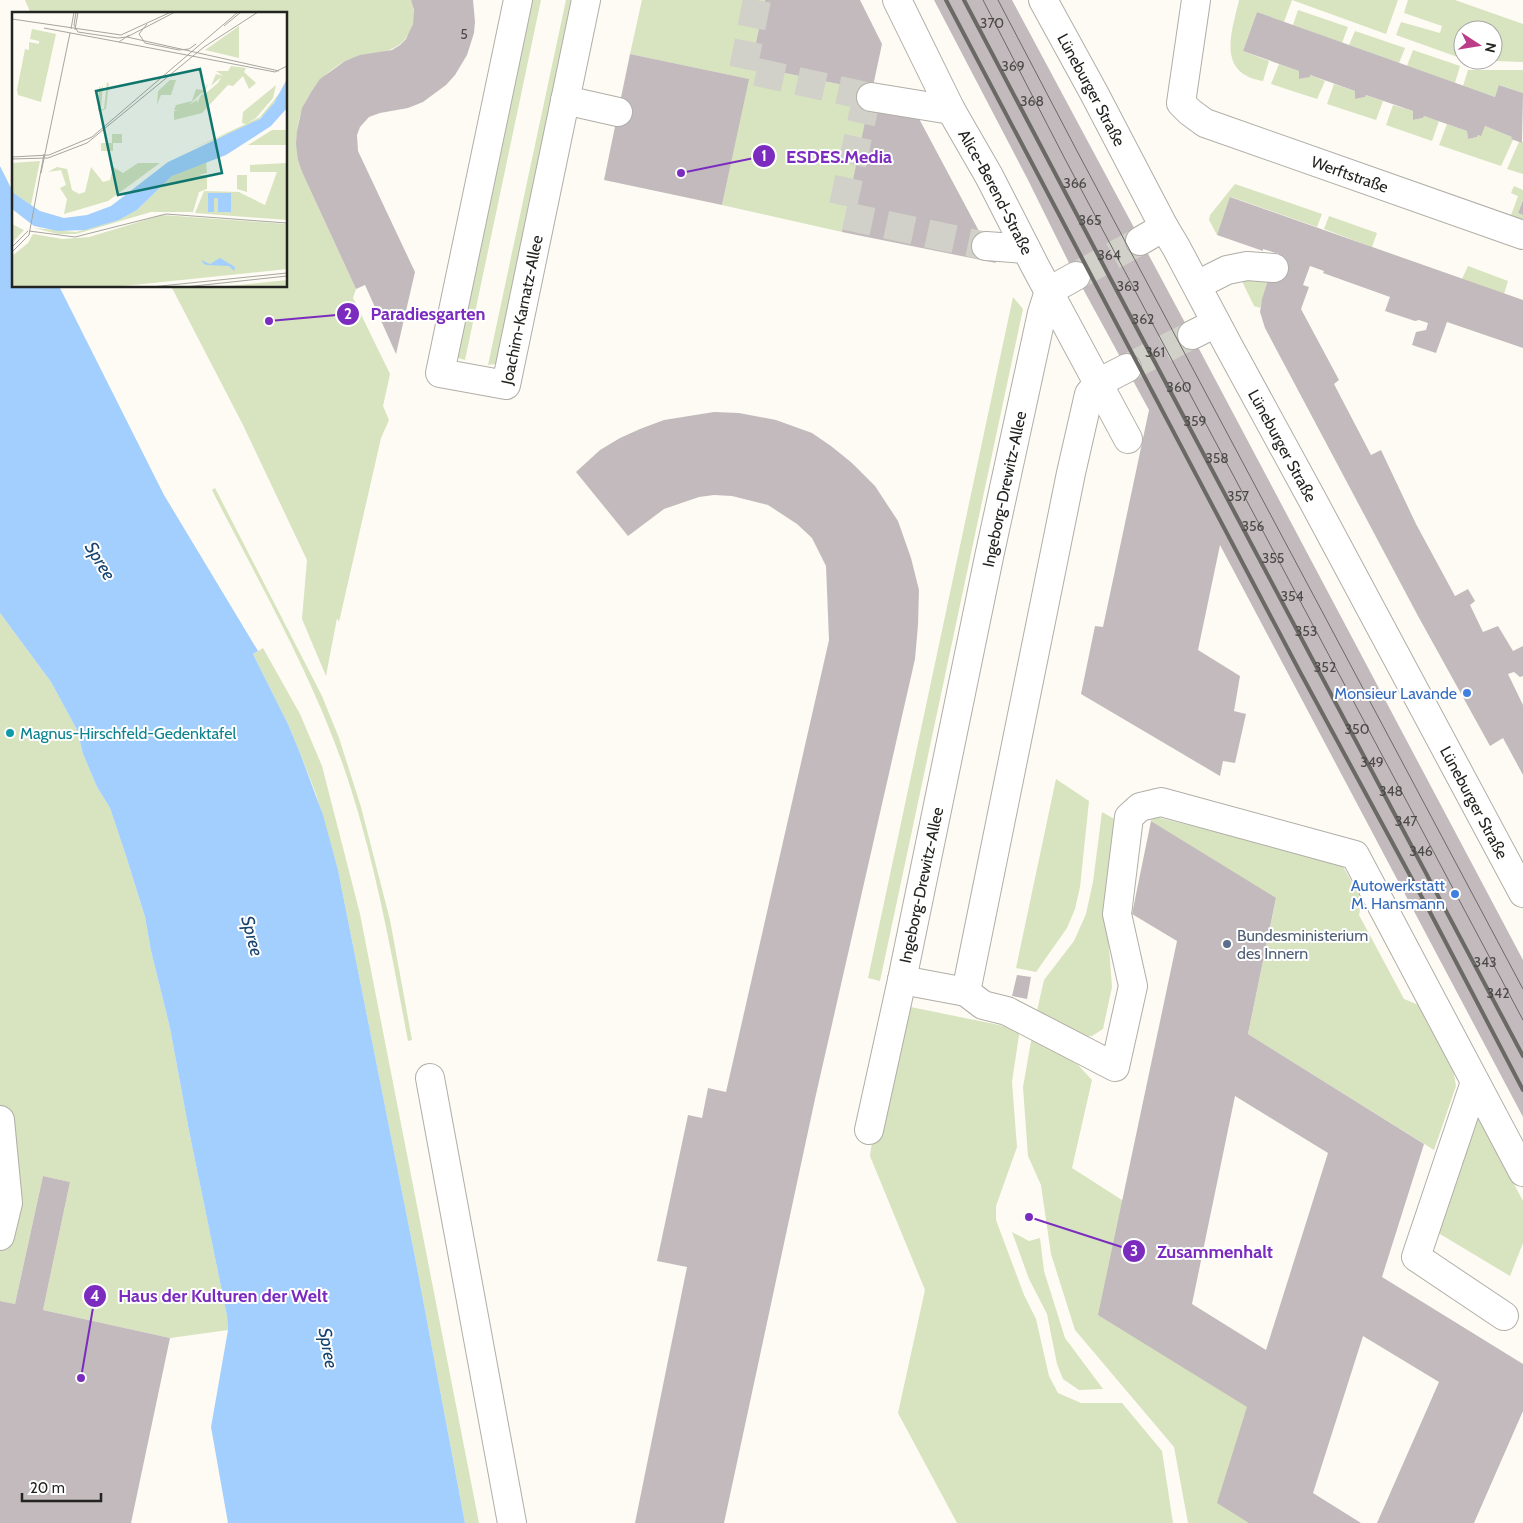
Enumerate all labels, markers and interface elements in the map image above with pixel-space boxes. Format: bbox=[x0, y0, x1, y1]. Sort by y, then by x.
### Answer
inset map bbox=[12, 12, 288, 288]
house number: 370 bbox=[980, 14, 1004, 32]
north arrow bbox=[1453, 20, 1503, 70]
house number: 5 bbox=[460, 25, 468, 43]
street label: Lüneburger Straße bbox=[1053, 30, 1129, 149]
text: N bbox=[1481, 41, 1501, 54]
house number: 369 bbox=[1001, 57, 1025, 75]
house number: 368 bbox=[1020, 92, 1044, 110]
street label: Alice-Berend-Straße bbox=[954, 126, 1036, 258]
callout: ESDES.Media bbox=[751, 140, 902, 173]
text: ESDES.Media bbox=[786, 146, 892, 168]
text: 1 bbox=[761, 147, 767, 165]
street label: Werftstraße bbox=[1309, 152, 1391, 197]
house number: 366 bbox=[1063, 174, 1087, 192]
house number: 365 bbox=[1078, 211, 1102, 229]
street label: Joachim-Karnatz-Allee bbox=[497, 234, 547, 387]
house number: 364 bbox=[1097, 246, 1121, 264]
house number: 363 bbox=[1116, 277, 1140, 295]
callout: Paradiesgarten bbox=[335, 297, 495, 330]
text: Paradiesgarten bbox=[370, 303, 486, 325]
text: 2 bbox=[344, 305, 352, 323]
house number: 362 bbox=[1132, 310, 1154, 328]
house number: 361 bbox=[1145, 343, 1165, 361]
house number: 360 bbox=[1166, 378, 1192, 396]
street label: Lüneburger Straße bbox=[1244, 386, 1321, 505]
street label: Ingeborg-Drewitz-Allee bbox=[979, 409, 1030, 569]
house number: 359 bbox=[1183, 412, 1207, 430]
house number: 358 bbox=[1205, 449, 1229, 467]
house number: 357 bbox=[1227, 487, 1249, 505]
house number: 356 bbox=[1241, 517, 1265, 535]
water label: Spree bbox=[80, 538, 120, 584]
house number: 355 bbox=[1262, 549, 1284, 567]
house number: 354 bbox=[1280, 587, 1304, 605]
house number: 353 bbox=[1295, 622, 1317, 640]
house number: 352 bbox=[1314, 658, 1336, 676]
place label: Monsieur Lavande bbox=[1334, 684, 1457, 703]
marker: Monsieur Lavande bbox=[1461, 687, 1473, 699]
house number: 350 bbox=[1345, 720, 1370, 738]
place label: Magnus-Hirschfeld-Gedenktafel bbox=[20, 724, 236, 743]
marker: Magnus-Hirschfeld-Gedenktafel bbox=[4, 727, 16, 739]
street label: Lüneburger Straße bbox=[1436, 743, 1512, 862]
house number: 349 bbox=[1360, 753, 1384, 771]
house number: 348 bbox=[1379, 782, 1403, 800]
street label: Ingeborg-Drewitz-Allee bbox=[896, 805, 947, 965]
house number: 347 bbox=[1395, 812, 1417, 830]
house number: 346 bbox=[1409, 842, 1433, 860]
place label: Autowerkstatt M. Hansmann bbox=[1351, 876, 1446, 913]
marker: Autowerkstatt M. Hansmann bbox=[1449, 888, 1461, 900]
water label: Spree bbox=[236, 913, 268, 959]
place label: Bundesministerium des Innern bbox=[1237, 926, 1368, 963]
marker: Bundesministerium des Innern bbox=[1221, 938, 1233, 950]
house number: 343 bbox=[1473, 953, 1497, 971]
house number: 342 bbox=[1486, 984, 1510, 1002]
callout: Zusammenhalt bbox=[1122, 1235, 1283, 1268]
text: Zusammenhalt bbox=[1157, 1241, 1273, 1263]
text: 3 bbox=[1130, 1242, 1138, 1260]
callout: Haus der Kulturen der Welt bbox=[83, 1280, 338, 1313]
text: Haus der Kulturen der Welt bbox=[118, 1285, 328, 1307]
text: 4 bbox=[90, 1287, 100, 1305]
water label: Spree bbox=[314, 1326, 342, 1370]
scale bar bbox=[22, 1470, 101, 1502]
text: 20 m bbox=[30, 1479, 65, 1497]

